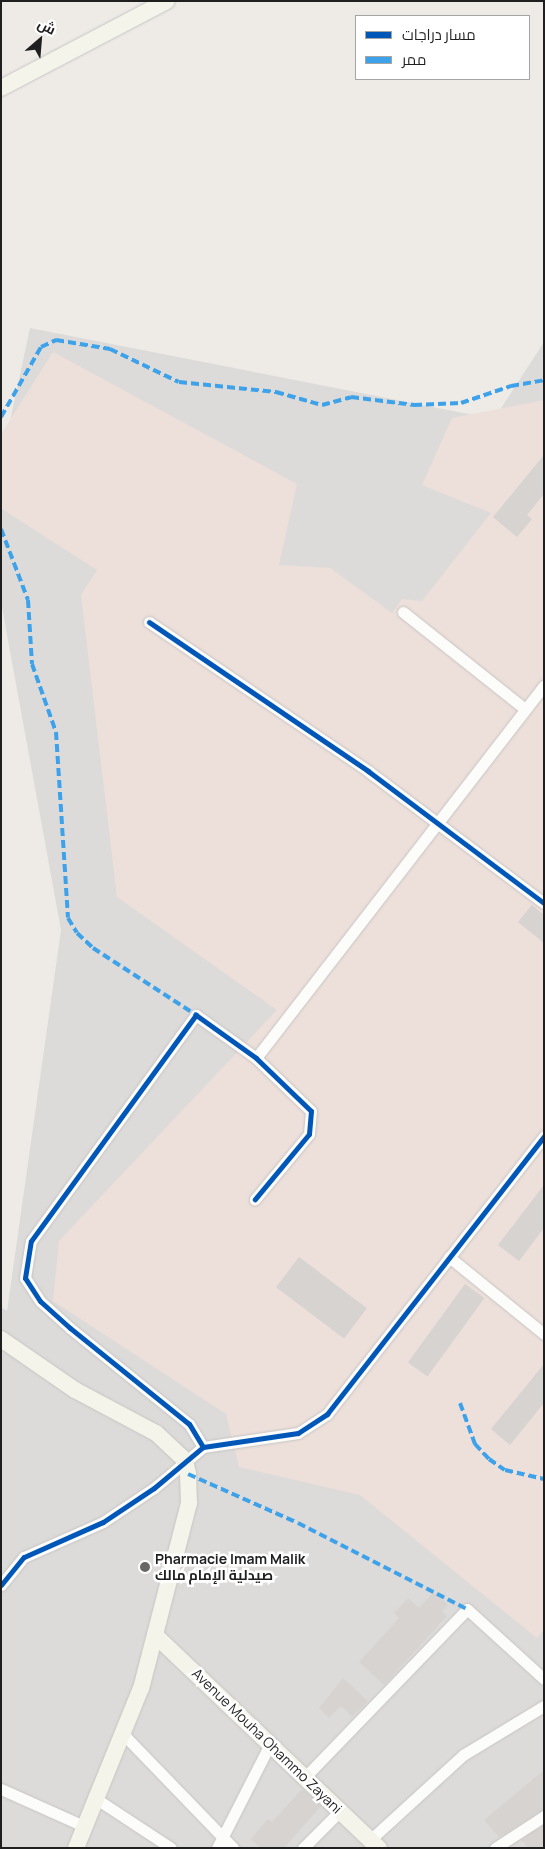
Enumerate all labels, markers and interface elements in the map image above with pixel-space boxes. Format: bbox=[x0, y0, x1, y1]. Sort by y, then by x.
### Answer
text: ش bbox=[35, 14, 59, 39]
north arrow bbox=[15, 15, 65, 65]
legend bbox=[355, 15, 530, 80]
text: مسار دراجات bbox=[402, 24, 476, 45]
text: ممر bbox=[402, 49, 426, 70]
place label: Pharmacie Imam Malik صيدلية الإمام مالك bbox=[155, 1551, 305, 1584]
marker: Pharmacie Imam Malik صيدلية الإمام مالك bbox=[139, 1561, 151, 1573]
street label: Avenue Mouha Ohammo Zayani bbox=[189, 1665, 345, 1817]

